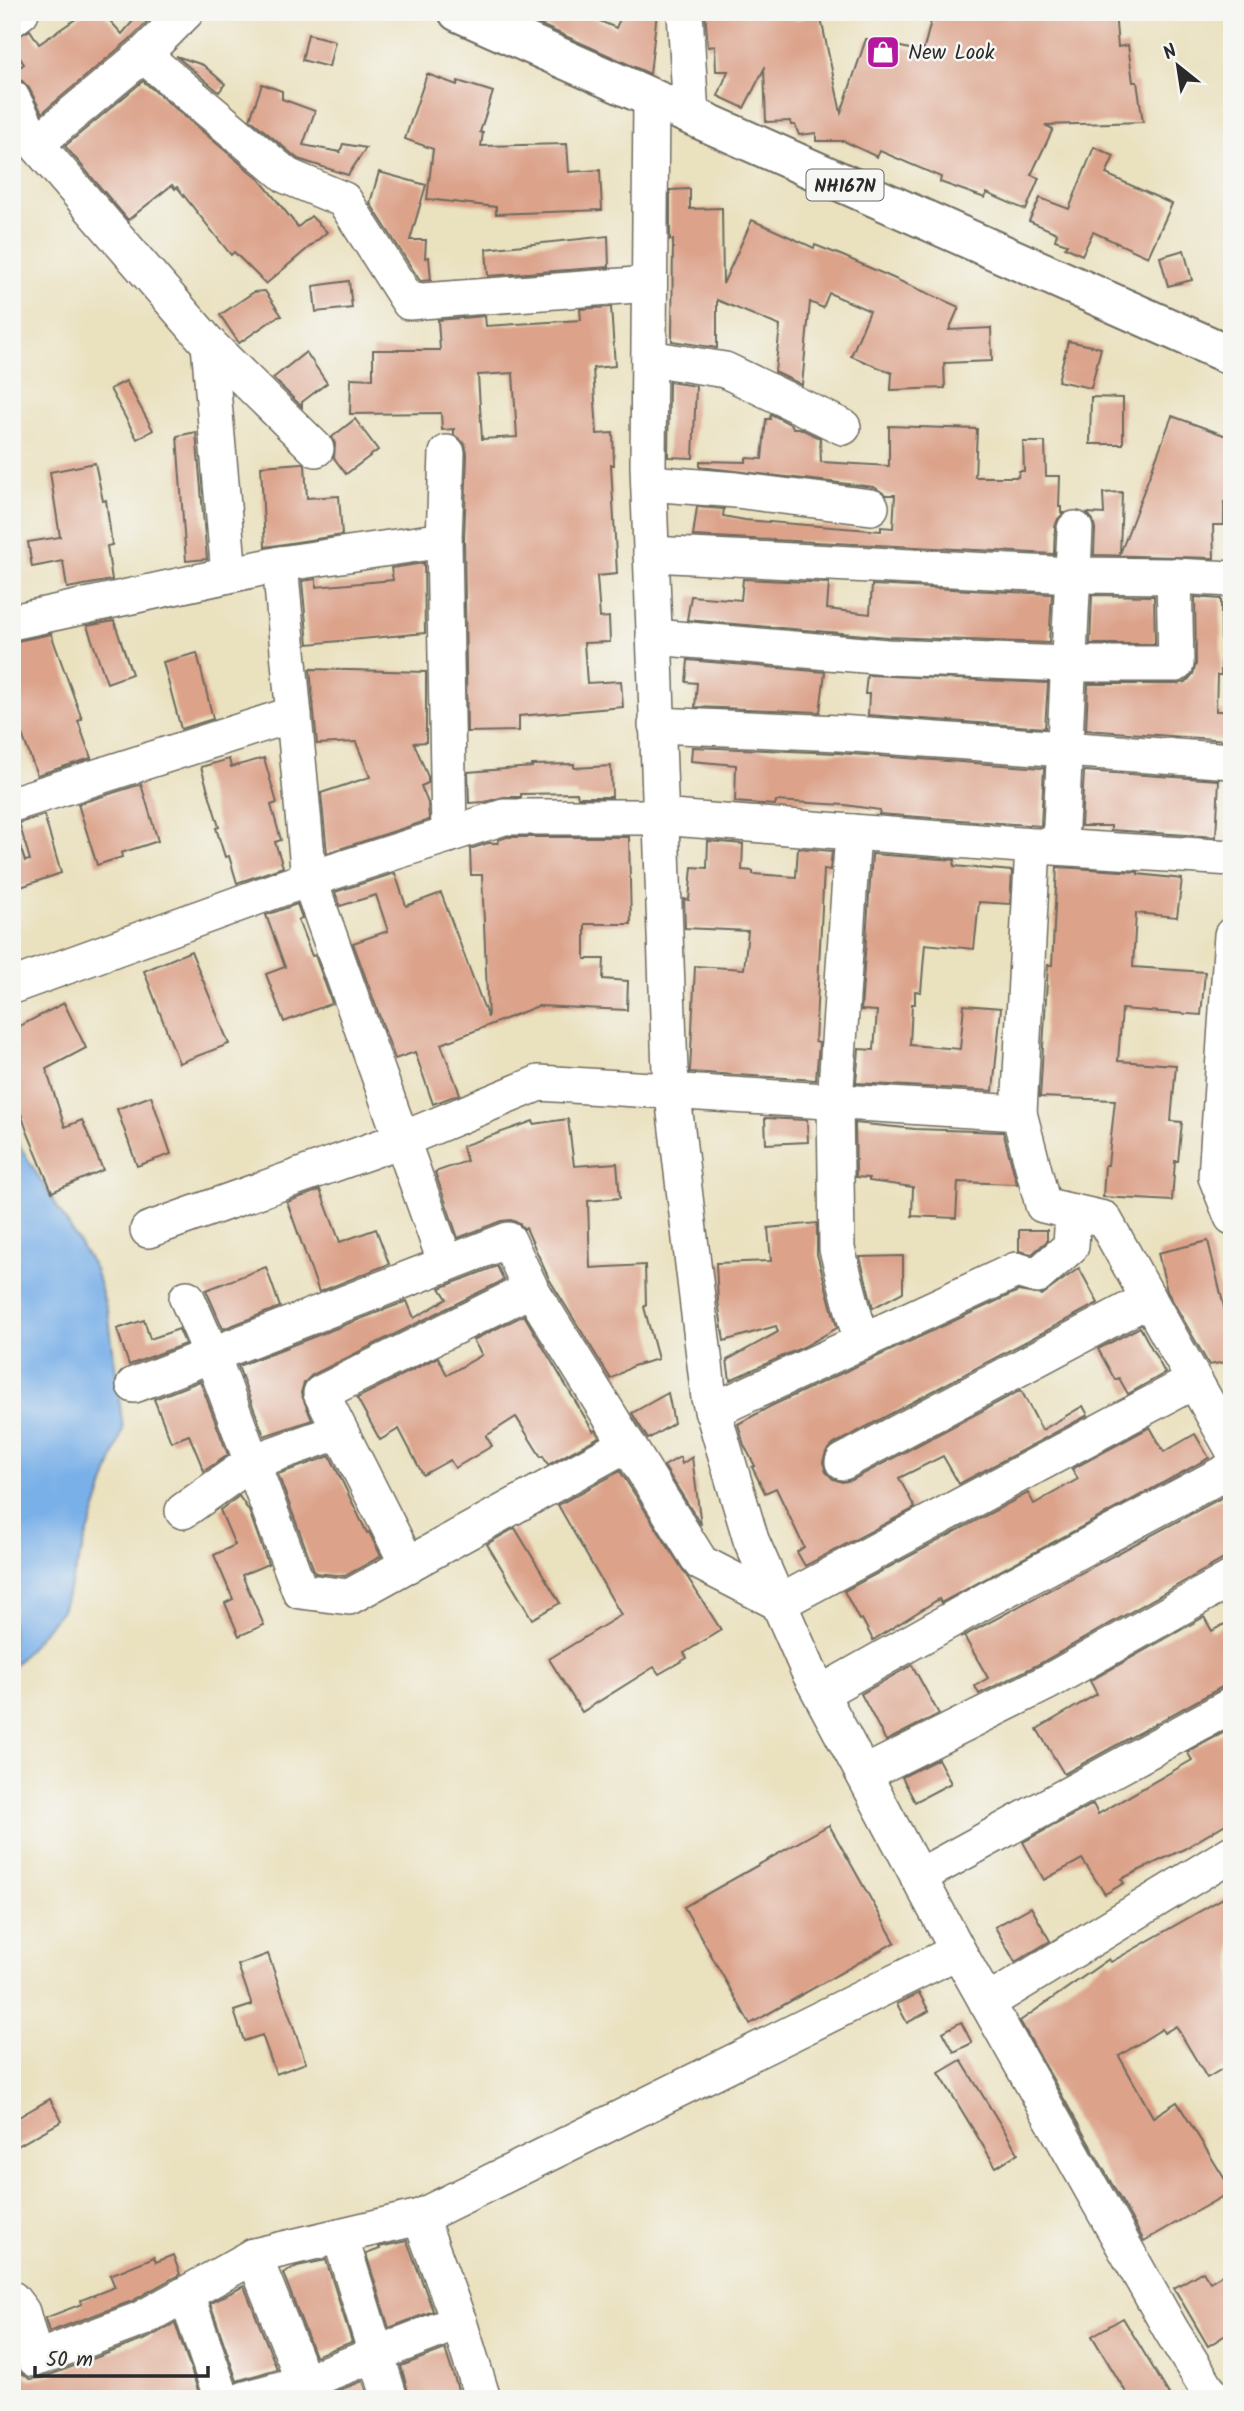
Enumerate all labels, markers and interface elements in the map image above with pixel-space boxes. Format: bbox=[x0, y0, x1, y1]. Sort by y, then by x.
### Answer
north arrow bbox=[1142, 32, 1212, 102]
shop icon: New Look bbox=[864, 33, 902, 71]
place label: New Look bbox=[908, 37, 995, 70]
text: N bbox=[1158, 37, 1183, 69]
road number: NH167N bbox=[806, 169, 884, 200]
scale bar bbox=[35, 2334, 208, 2378]
text: 50 m bbox=[46, 2344, 93, 2377]

